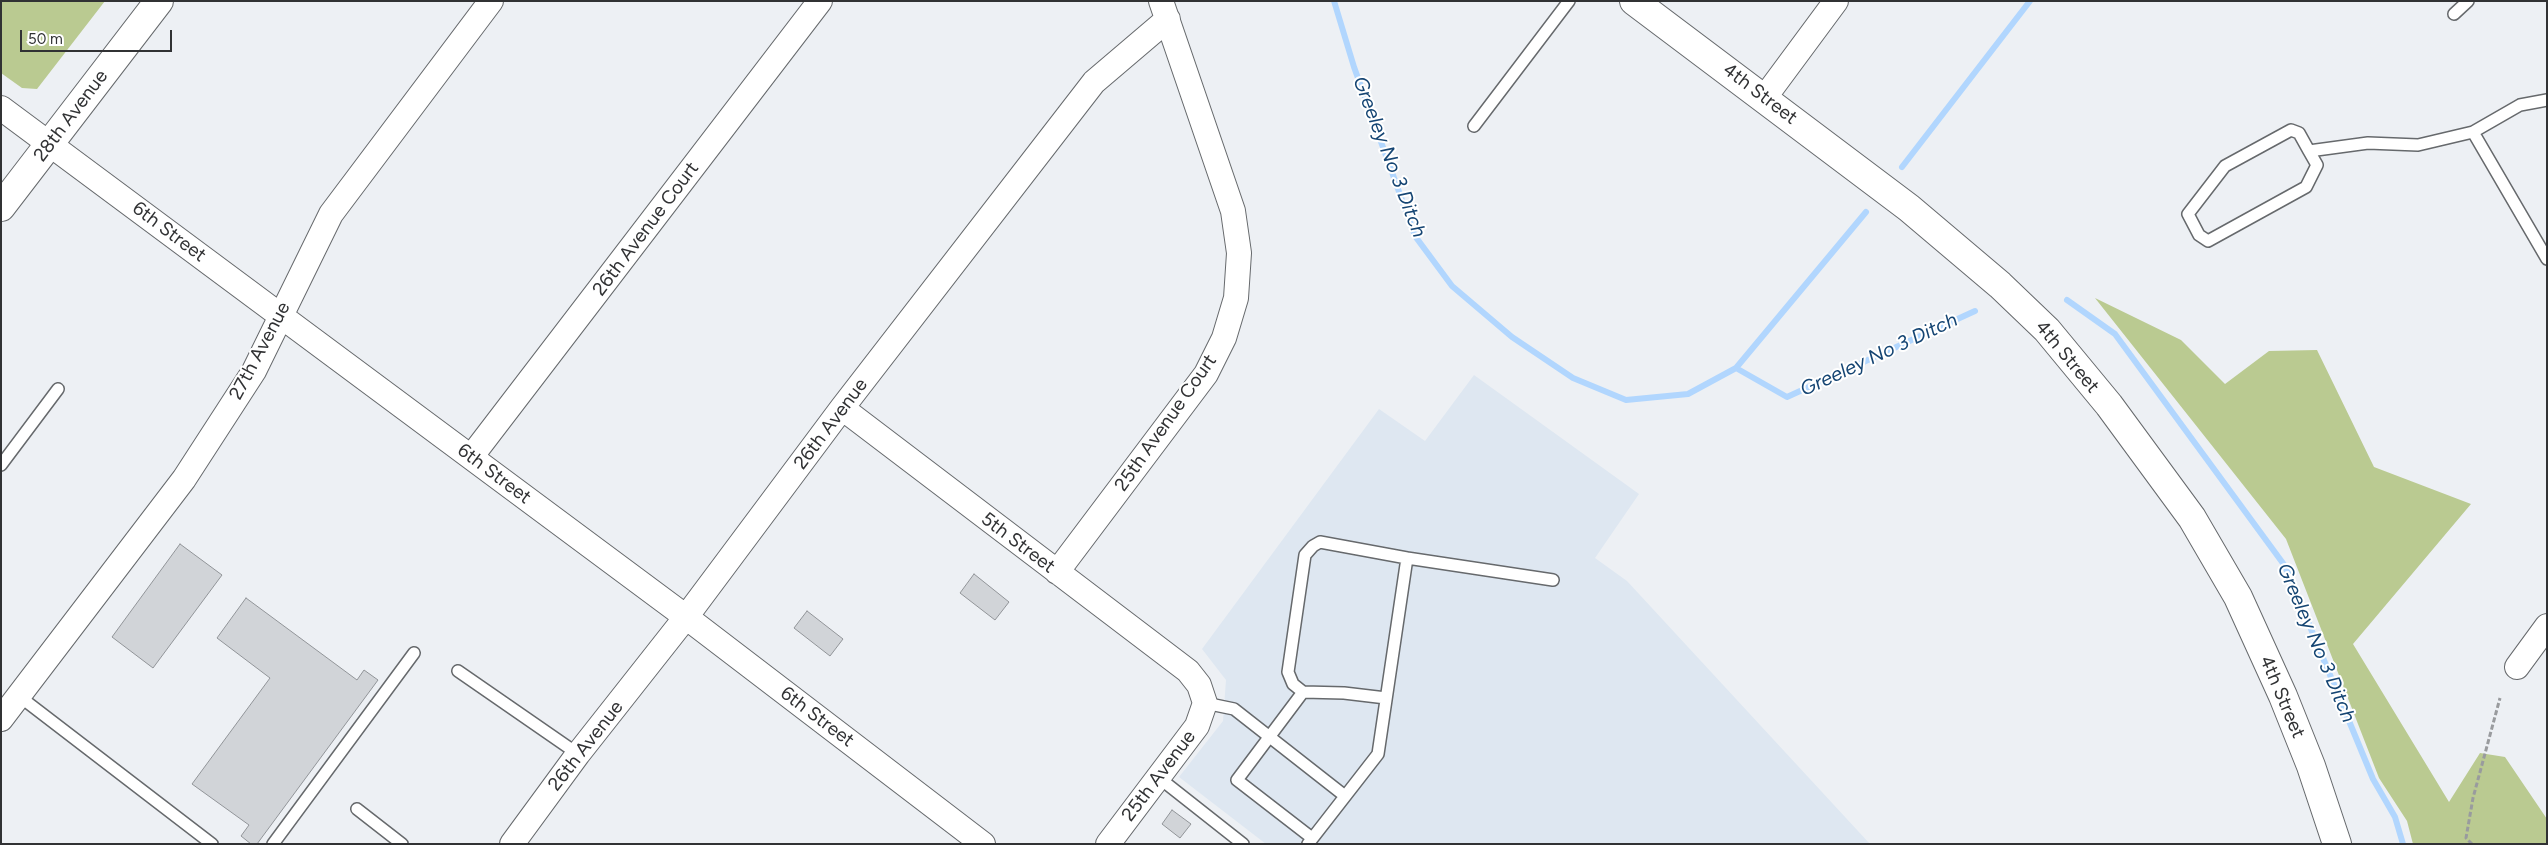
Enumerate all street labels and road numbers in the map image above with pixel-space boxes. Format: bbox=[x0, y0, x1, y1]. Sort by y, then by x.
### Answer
street label: 4th Street bbox=[1718, 59, 1802, 129]
street label: 28th Avenue bbox=[29, 66, 113, 166]
street label: 26th Avenue Court bbox=[588, 158, 704, 300]
street label: 6th Street bbox=[128, 197, 210, 267]
street label: 27th Avenue bbox=[225, 298, 295, 404]
street label: 4th Street bbox=[2030, 316, 2104, 398]
street label: 25th Avenue Court bbox=[1110, 350, 1222, 496]
street label: 26th Avenue bbox=[789, 374, 873, 474]
street label: 6th Street bbox=[453, 439, 535, 509]
street label: 5th Street bbox=[977, 508, 1059, 578]
street label: 4th Street bbox=[2254, 652, 2310, 742]
street label: 6th Street bbox=[776, 682, 858, 752]
street label: 26th Avenue bbox=[544, 696, 628, 796]
street label: 25th Avenue bbox=[1117, 726, 1201, 826]

